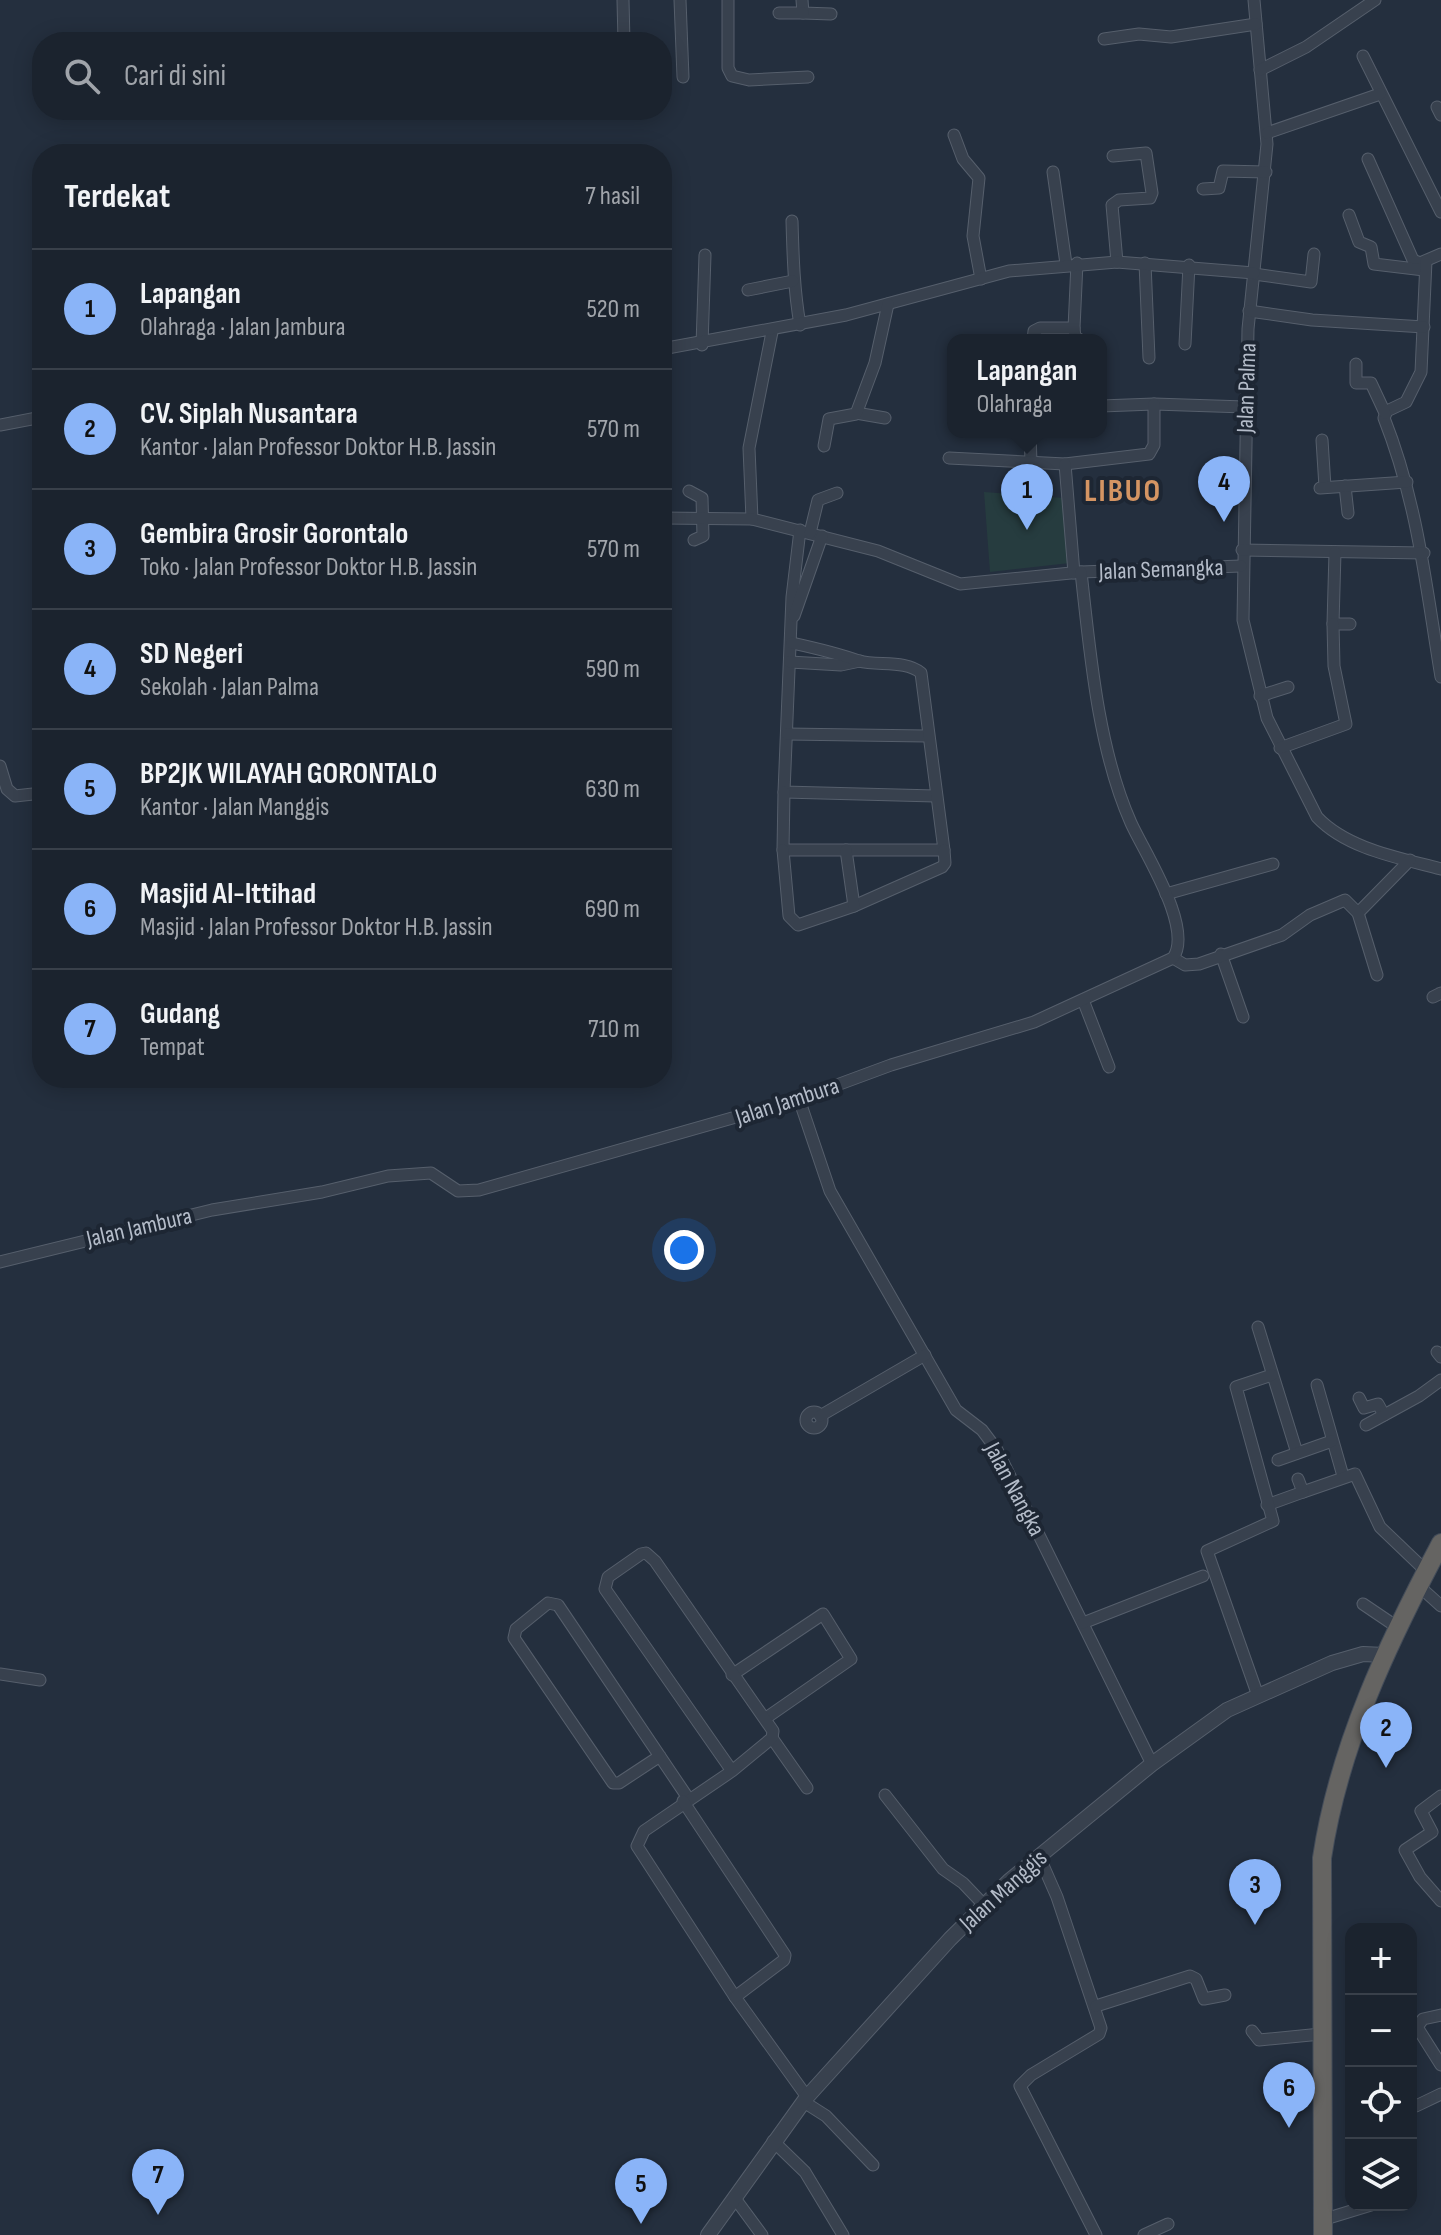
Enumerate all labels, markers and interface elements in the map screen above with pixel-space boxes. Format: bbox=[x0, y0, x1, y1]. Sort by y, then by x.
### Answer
search box bbox=[32, 32, 672, 120]
icon: search bbox=[60, 54, 104, 98]
text: Cari di sini bbox=[124, 58, 226, 94]
text: Terdekat bbox=[64, 176, 170, 217]
text: 7 hasil bbox=[585, 181, 640, 212]
text: Lapangan bbox=[140, 276, 241, 312]
text: 1 bbox=[85, 294, 95, 325]
text: 520 m bbox=[586, 294, 640, 325]
text: Olahraga · Jalan Jambura bbox=[140, 312, 346, 343]
popup bbox=[947, 334, 1107, 438]
street label: Jalan Palma bbox=[1230, 342, 1263, 435]
text: Lapangan bbox=[977, 353, 1077, 389]
text: Olahraga bbox=[977, 389, 1053, 420]
text: CV. Siplah Nusantara bbox=[140, 396, 358, 432]
text: 2 bbox=[84, 414, 96, 445]
text: 570 m bbox=[587, 414, 640, 445]
text: Kantor · Jalan Professor Doktor H.B. Jassin bbox=[140, 432, 496, 463]
pin: 4 bbox=[1198, 456, 1250, 522]
pin: 1 bbox=[1001, 464, 1053, 530]
district label: LIBUO bbox=[1084, 472, 1162, 511]
text: Gembira Grosir Gorontalo bbox=[140, 516, 408, 552]
text: 3 bbox=[84, 534, 96, 565]
text: 570 m bbox=[587, 534, 640, 565]
text: Toko · Jalan Professor Doktor H.B. Jassin bbox=[140, 552, 477, 583]
street label: Jalan Semangka bbox=[1097, 553, 1224, 586]
text: SD Negeri bbox=[140, 636, 243, 672]
text: 4 bbox=[84, 654, 96, 685]
text: 590 m bbox=[586, 654, 640, 685]
text: Sekolah · Jalan Palma bbox=[140, 672, 319, 703]
text: BP2JK WILAYAH GORONTALO bbox=[140, 756, 437, 792]
text: 5 bbox=[84, 774, 96, 805]
text: 630 m bbox=[585, 774, 640, 805]
text: Kantor · Jalan Manggis bbox=[140, 792, 329, 823]
text: Masjid Al-Ittihad bbox=[140, 876, 316, 912]
text: 6 bbox=[84, 894, 96, 925]
text: 690 m bbox=[585, 894, 640, 925]
text: Masjid · Jalan Professor Doktor H.B. Jassin bbox=[140, 912, 493, 943]
text: Gudang bbox=[140, 996, 220, 1032]
text: 7 bbox=[84, 1014, 96, 1045]
text: 710 m bbox=[588, 1014, 640, 1045]
text: Tempat bbox=[140, 1032, 205, 1063]
street label: Jalan Jambura bbox=[731, 1071, 843, 1132]
street label: Jalan Jambura bbox=[83, 1201, 195, 1254]
your location bbox=[664, 1230, 704, 1270]
street label: Jalan Nangka bbox=[977, 1437, 1051, 1541]
pin: 2 bbox=[1360, 1702, 1412, 1768]
street label: Jalan Manggis bbox=[953, 1843, 1053, 1938]
pin: 3 bbox=[1229, 1859, 1281, 1925]
map controls bbox=[1345, 1923, 1417, 2211]
button: + bbox=[1345, 1923, 1417, 1995]
button: − bbox=[1345, 1995, 1417, 2067]
pin: 6 bbox=[1263, 2062, 1315, 2128]
button: locate bbox=[1345, 2067, 1417, 2139]
button: layers bbox=[1345, 2139, 1417, 2211]
pin: 7 bbox=[132, 2149, 184, 2215]
pin: 5 bbox=[615, 2158, 667, 2224]

